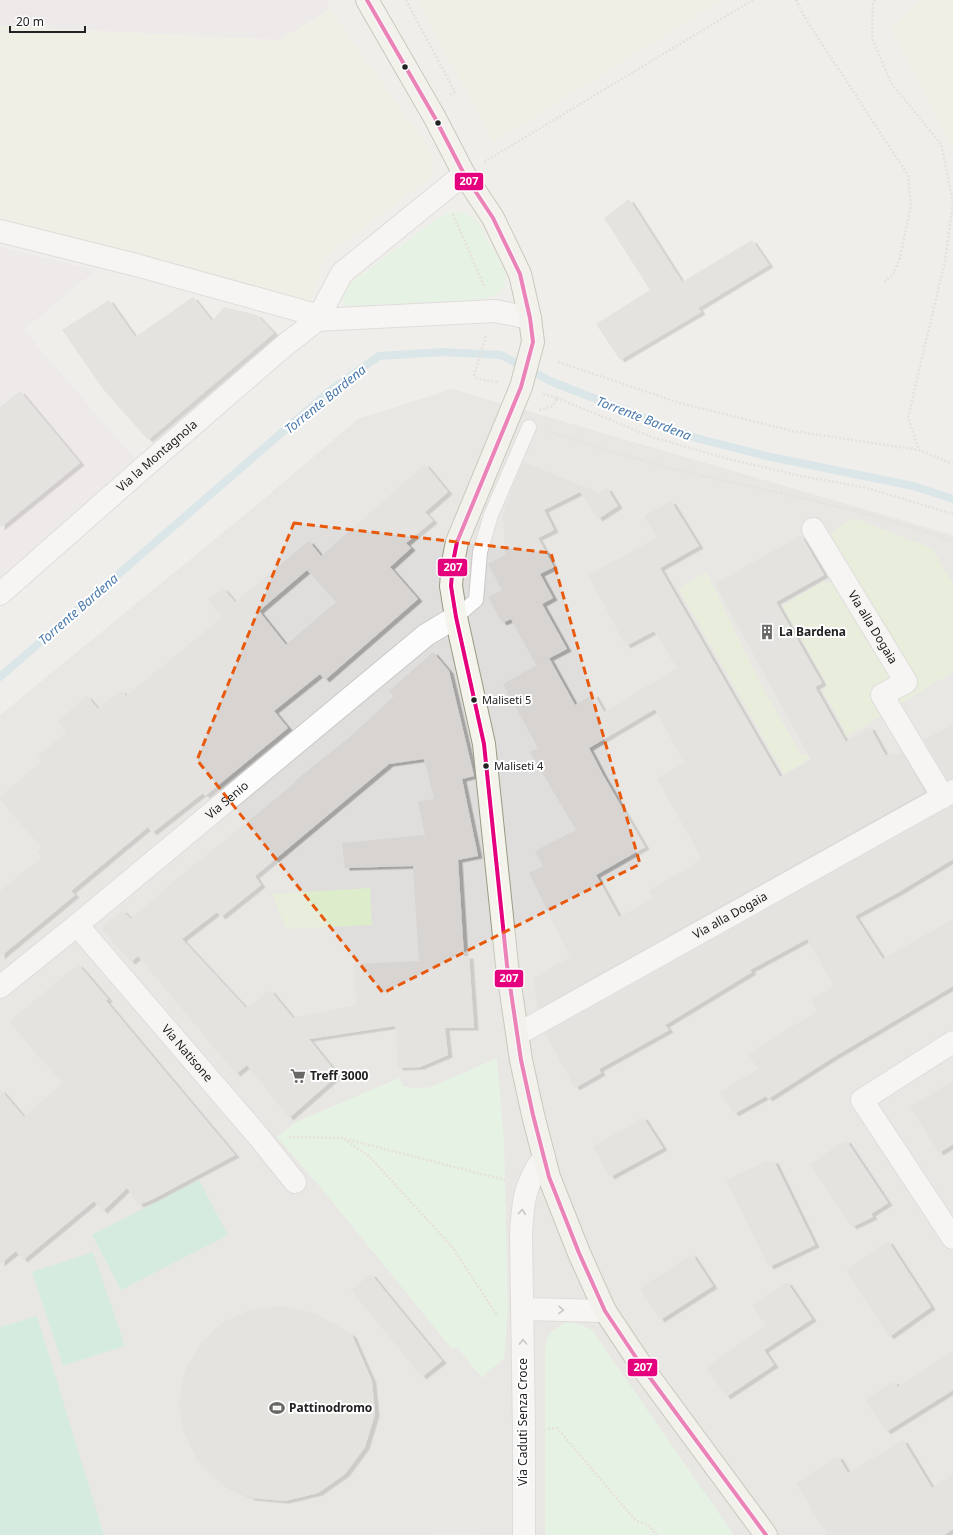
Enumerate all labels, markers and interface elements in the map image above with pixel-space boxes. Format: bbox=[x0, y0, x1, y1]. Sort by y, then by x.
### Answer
scale bar bbox=[10, 8, 85, 34]
text: 20 m bbox=[16, 13, 44, 30]
unlabelled marker bbox=[400, 62, 410, 72]
unlabelled marker bbox=[433, 118, 443, 128]
line badge: 207 bbox=[454, 172, 484, 191]
text: 207 bbox=[460, 173, 478, 188]
water label: Torrente Bardena bbox=[280, 360, 370, 438]
water label: Torrente Bardena bbox=[594, 392, 695, 445]
street label: Via la Montagnola bbox=[113, 416, 201, 495]
line badge: 207 bbox=[437, 558, 468, 577]
text: 207 bbox=[444, 559, 462, 574]
water label: Torrente Bardena bbox=[34, 569, 122, 649]
street label: Via alla Dogaia bbox=[844, 587, 902, 667]
building icon: La Bardena bbox=[758, 623, 776, 641]
place label: La Bardena bbox=[779, 623, 846, 640]
place label: Maliseti 5 bbox=[482, 692, 531, 707]
marker: Maliseti 5 bbox=[469, 695, 479, 705]
place label: Maliseti 4 bbox=[494, 758, 544, 773]
marker: Maliseti 4 bbox=[481, 761, 491, 771]
street label: Via Senio bbox=[202, 777, 252, 823]
street label: Via alla Dogaia bbox=[690, 887, 770, 943]
line badge: 207 bbox=[494, 969, 524, 988]
text: 207 bbox=[500, 970, 518, 985]
street label: Via Natisone bbox=[158, 1021, 217, 1085]
supermarket icon: Treff 3000 bbox=[289, 1067, 307, 1085]
place label: Treff 3000 bbox=[310, 1067, 369, 1084]
one-way arrow bbox=[518, 1209, 527, 1215]
one-way arrow bbox=[558, 1306, 564, 1314]
one-way arrow bbox=[519, 1339, 527, 1345]
street label: Via Caduti Senza Croce bbox=[514, 1358, 531, 1486]
line badge: 207 bbox=[627, 1358, 658, 1377]
text: 207 bbox=[634, 1359, 652, 1374]
sports icon: Pattinodromo bbox=[268, 1399, 286, 1417]
place label: Pattinodromo bbox=[289, 1399, 372, 1416]

